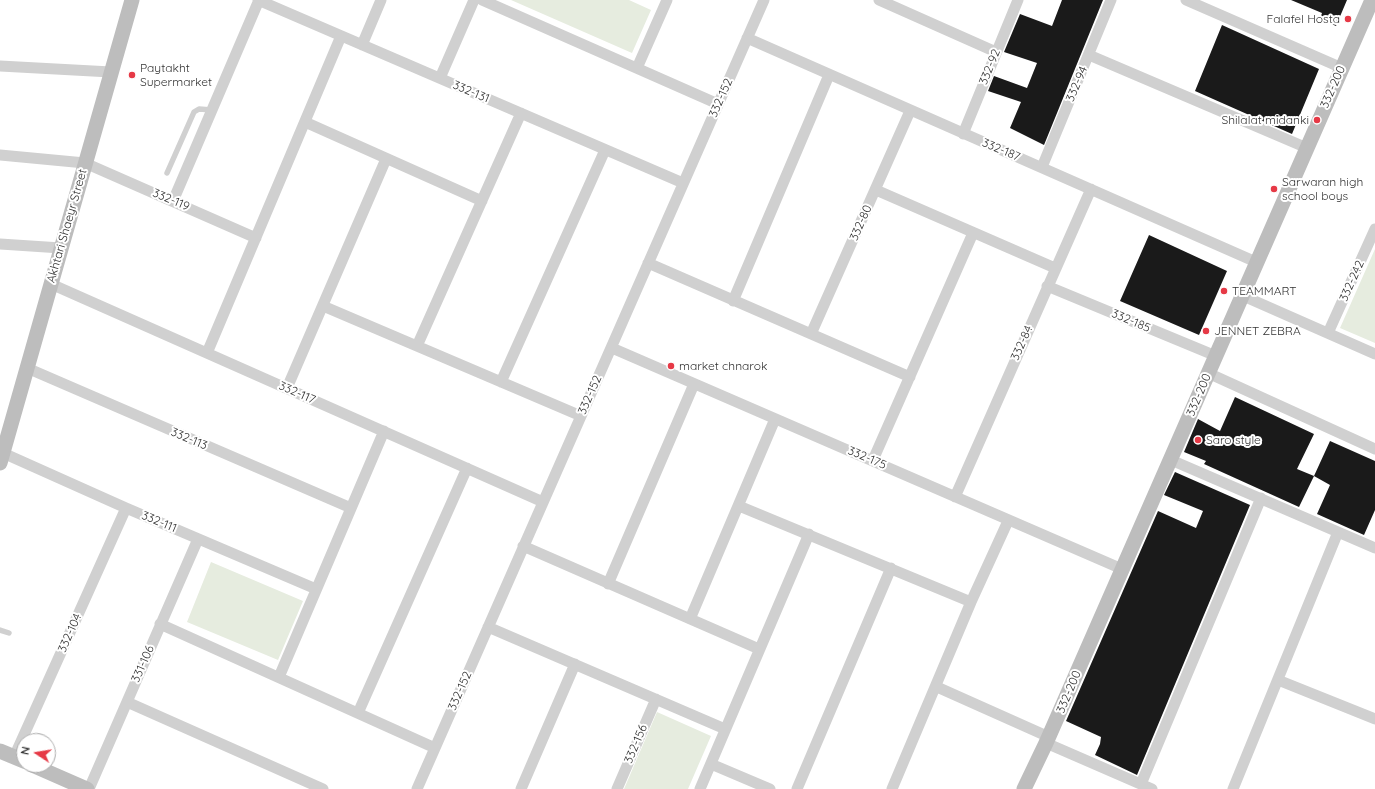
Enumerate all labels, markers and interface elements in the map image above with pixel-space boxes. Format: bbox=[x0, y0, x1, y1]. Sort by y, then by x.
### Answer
place label: Falafel Hosta bbox=[1267, 12, 1340, 26]
marker: Falafel Hosta bbox=[1343, 14, 1353, 24]
street label: 332-92 bbox=[976, 47, 1004, 87]
place label: Paytakht Supermarket bbox=[140, 61, 212, 89]
street label: 332-94 bbox=[1063, 64, 1091, 104]
street label: 332-200 bbox=[1317, 64, 1349, 110]
marker: Paytakht Supermarket bbox=[127, 70, 137, 80]
street label: 332-152 bbox=[706, 76, 736, 120]
street label: 332-131 bbox=[450, 78, 492, 106]
place label: Shilalat midanki bbox=[1221, 113, 1309, 127]
marker: Shilalat midanki bbox=[1312, 115, 1322, 125]
street label: 332-187 bbox=[980, 136, 1022, 164]
street label: Akhtari Shaeyr Street bbox=[44, 167, 90, 285]
place label: Sarwaran high school boys bbox=[1282, 175, 1363, 203]
marker: Sarwaran high school boys bbox=[1269, 184, 1279, 194]
street label: 332-119 bbox=[150, 186, 192, 214]
street label: 332-80 bbox=[847, 203, 875, 243]
street label: 332-242 bbox=[1337, 258, 1367, 304]
place label: TEAMMART bbox=[1232, 284, 1297, 298]
marker: TEAMMART bbox=[1219, 286, 1229, 296]
street label: 332-185 bbox=[1109, 306, 1153, 336]
street label: 332-84 bbox=[1008, 323, 1036, 363]
place label: JENNET ZEBRA bbox=[1214, 324, 1301, 338]
marker: JENNET ZEBRA bbox=[1201, 326, 1211, 336]
place label: market chnarok bbox=[679, 359, 767, 373]
marker: market chnarok bbox=[666, 361, 676, 371]
street label: 332-200 bbox=[1184, 372, 1214, 418]
street label: 332-152 bbox=[575, 373, 605, 417]
street label: 332-117 bbox=[277, 379, 317, 407]
street label: 332-113 bbox=[168, 425, 210, 453]
place label: Saro style bbox=[1206, 433, 1261, 447]
marker: Saro style bbox=[1193, 435, 1203, 445]
street label: 332-175 bbox=[846, 443, 888, 473]
street label: 332-111 bbox=[139, 508, 179, 536]
street label: 332-104 bbox=[55, 611, 85, 655]
street label: 331-106 bbox=[128, 643, 158, 685]
street label: 332-152 bbox=[445, 669, 475, 713]
street label: 332-200 bbox=[1054, 669, 1084, 715]
street label: 332-156 bbox=[621, 722, 651, 766]
north arrow bbox=[16, 733, 56, 773]
text: N bbox=[18, 745, 33, 756]

